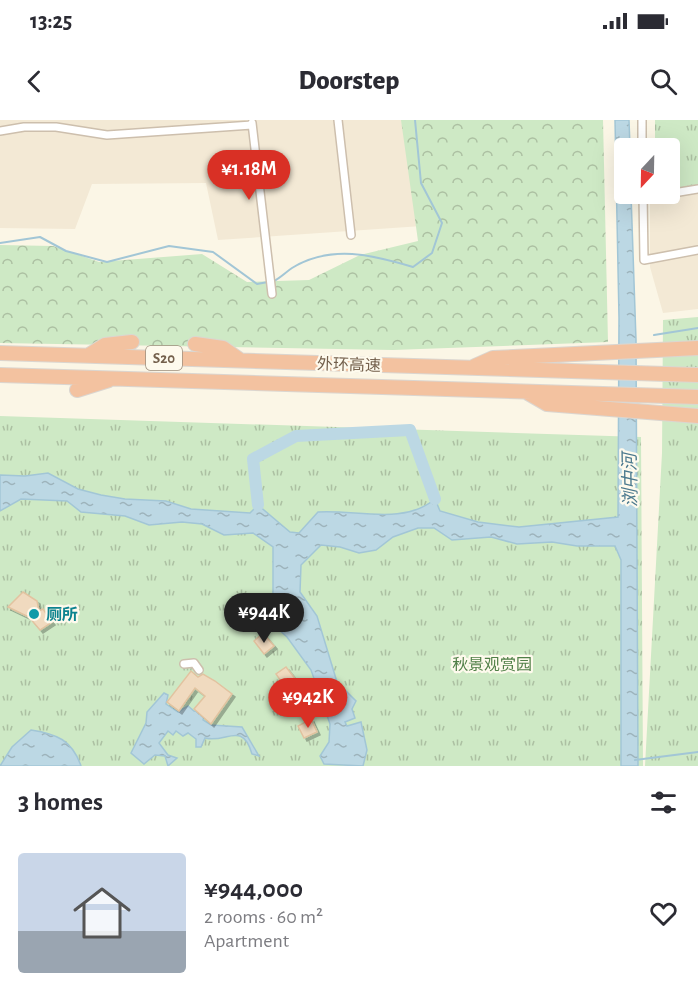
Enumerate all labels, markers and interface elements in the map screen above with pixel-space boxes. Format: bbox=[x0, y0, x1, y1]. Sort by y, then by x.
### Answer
text: 13:25 bbox=[30, 10, 72, 32]
icon: back bbox=[18, 65, 51, 98]
icon: search bbox=[647, 65, 680, 98]
text: Doorstep bbox=[299, 67, 399, 94]
north arrow bbox=[614, 138, 680, 204]
map controls bbox=[614, 138, 680, 204]
pin: ¥1.18M bbox=[200, 150, 298, 201]
text: ¥1.18M bbox=[221, 159, 277, 179]
road number: S20 bbox=[146, 346, 182, 370]
street label: 外环高速 bbox=[317, 355, 381, 374]
water label: 浏中河 bbox=[619, 450, 640, 507]
pin: ¥944K bbox=[222, 593, 306, 644]
text: ¥944K bbox=[238, 602, 290, 622]
place label: 厕所 bbox=[46, 606, 78, 623]
marker: 厕所 bbox=[27, 607, 41, 621]
park label: 秋景观赏园 bbox=[452, 656, 532, 673]
pin: ¥942K bbox=[266, 678, 350, 729]
text: ¥942K bbox=[282, 687, 334, 707]
icon: filters bbox=[647, 786, 680, 819]
text: 3 homes bbox=[18, 789, 103, 815]
text: ¥944,000 bbox=[204, 876, 303, 902]
icon: home bbox=[66, 877, 138, 949]
icon: heart bbox=[647, 897, 680, 930]
text: 2 rooms · 60 m² bbox=[204, 907, 323, 927]
text: Apartment bbox=[204, 931, 289, 951]

